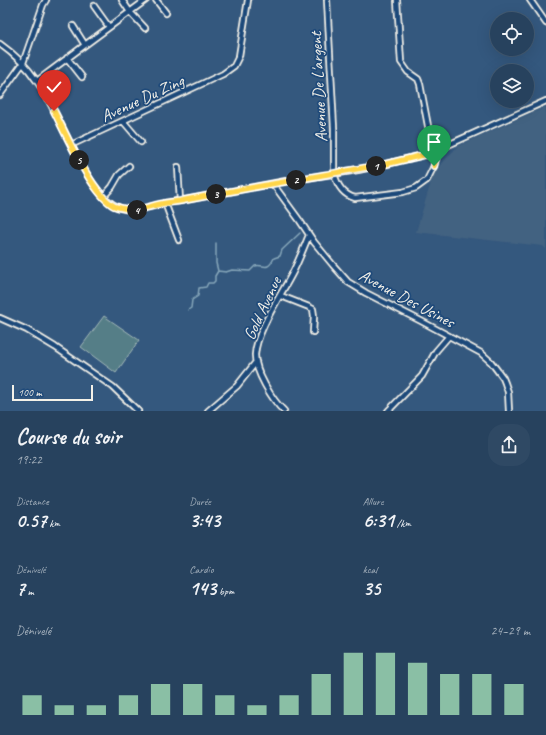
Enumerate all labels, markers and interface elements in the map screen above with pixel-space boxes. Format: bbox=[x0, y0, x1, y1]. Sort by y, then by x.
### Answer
map controls bbox=[490, 12, 534, 108]
button: locate bbox=[490, 12, 534, 56]
street label: Avenue De L'argent bbox=[305, 29, 332, 143]
button: layers bbox=[490, 64, 534, 108]
street label: Avenue Du Zing bbox=[97, 69, 189, 127]
pin bbox=[37, 70, 71, 111]
icon: check bbox=[43, 76, 65, 98]
pin bbox=[417, 125, 451, 166]
icon: arrive bbox=[423, 131, 445, 153]
pin: 5 bbox=[69, 150, 89, 170]
text: 5 bbox=[77, 153, 81, 167]
pin: 1 bbox=[366, 156, 386, 176]
text: 1 bbox=[374, 159, 378, 173]
pin: 2 bbox=[286, 170, 306, 190]
text: 2 bbox=[294, 173, 298, 187]
pin: 3 bbox=[206, 184, 226, 204]
text: 3 bbox=[214, 187, 218, 201]
pin: 4 bbox=[127, 200, 147, 220]
text: 4 bbox=[135, 203, 139, 217]
street label: Avenue Des Usines bbox=[356, 265, 460, 333]
street label: Gold Avenue bbox=[239, 272, 287, 343]
scale bar bbox=[12, 383, 93, 402]
text: 100 m bbox=[18, 385, 42, 399]
text: Course du soir bbox=[16, 423, 121, 451]
button: share bbox=[488, 424, 530, 466]
text: 19:22 bbox=[16, 452, 42, 468]
text: Distance bbox=[16, 494, 49, 508]
text: Durée bbox=[189, 494, 211, 508]
text: Allure bbox=[363, 494, 384, 508]
text: 0.57 bbox=[16, 508, 47, 533]
text: 3:43 bbox=[189, 508, 220, 533]
text: 6:31 bbox=[363, 508, 394, 533]
text: km bbox=[47, 516, 60, 530]
text: /km bbox=[394, 516, 411, 530]
text: Dénivelé bbox=[16, 562, 46, 576]
text: Cardio bbox=[189, 562, 214, 576]
text: kcal bbox=[363, 562, 377, 576]
text: 7 bbox=[16, 576, 25, 601]
text: 143 bbox=[189, 576, 216, 601]
text: 35 bbox=[363, 576, 380, 601]
text: m bbox=[25, 584, 34, 598]
text: bpm bbox=[216, 584, 234, 598]
text: Dénivelé bbox=[16, 623, 51, 639]
text: 24–29 m bbox=[490, 623, 530, 639]

